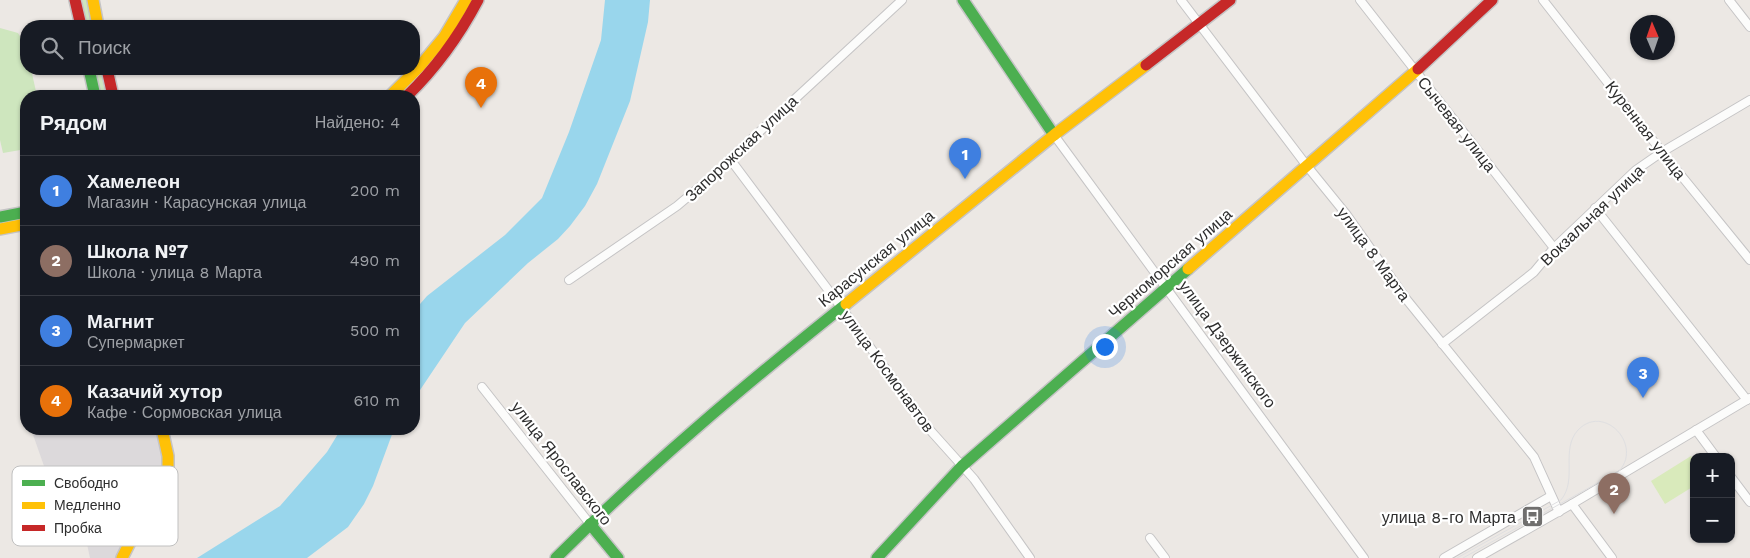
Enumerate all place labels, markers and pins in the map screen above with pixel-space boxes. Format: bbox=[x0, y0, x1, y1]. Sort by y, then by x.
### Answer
pin: 4 bbox=[465, 67, 497, 108]
pin: 1 bbox=[949, 138, 981, 179]
pin: 3 bbox=[1627, 357, 1659, 398]
pin: 2 bbox=[1598, 473, 1630, 514]
bus stop icon: улица 8-го Марта bbox=[1520, 505, 1544, 529]
place label: улица 8-го Марта bbox=[1382, 508, 1516, 527]

